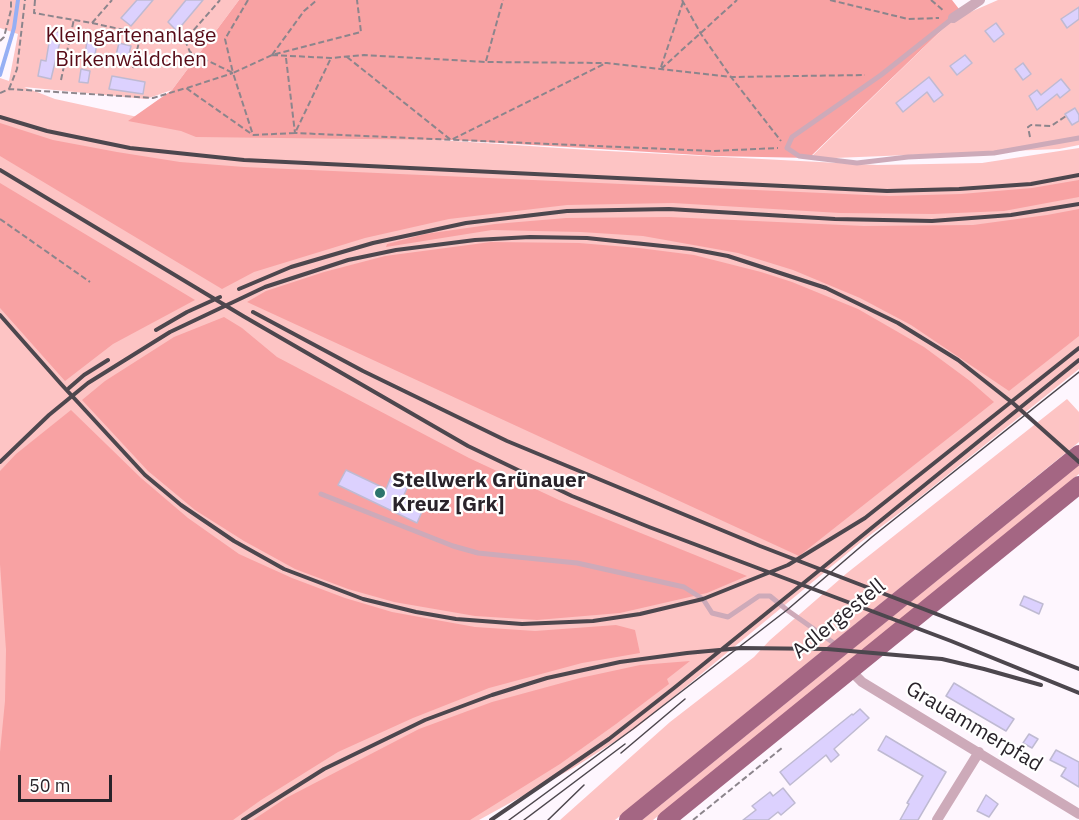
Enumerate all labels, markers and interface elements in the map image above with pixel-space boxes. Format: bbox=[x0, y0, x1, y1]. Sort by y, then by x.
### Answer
park label: Kleingartenanlage Birkenwäldchen bbox=[45, 23, 217, 73]
place label: Stellwerk Grünauer Kreuz [Grk] bbox=[392, 468, 585, 518]
marker: Stellwerk Grünauer Kreuz [Grk] bbox=[373, 486, 387, 500]
street label: Adlergestell bbox=[787, 574, 891, 664]
street label: Grauammerpfad bbox=[901, 676, 1047, 778]
scale bar bbox=[21, 763, 116, 801]
text: 50 m bbox=[29, 774, 71, 797]

